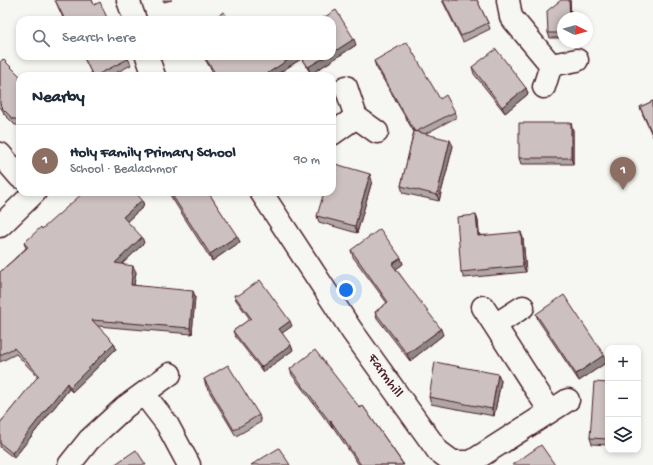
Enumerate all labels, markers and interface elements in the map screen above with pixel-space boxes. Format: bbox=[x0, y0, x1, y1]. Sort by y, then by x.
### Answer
north arrow bbox=[557, 12, 593, 48]
search box bbox=[16, 16, 336, 60]
icon: search bbox=[30, 27, 52, 49]
text: Search here bbox=[62, 29, 136, 47]
text: Nearby bbox=[32, 88, 85, 108]
text: Holy Family Primary School bbox=[70, 144, 236, 162]
text: 1 bbox=[42, 153, 48, 168]
text: 90 m bbox=[294, 153, 320, 168]
pin: 1 bbox=[610, 157, 636, 190]
text: School · Bealachmor bbox=[70, 162, 177, 177]
your location bbox=[336, 280, 356, 300]
map controls bbox=[605, 345, 641, 453]
button: + bbox=[605, 345, 641, 381]
street label: Farmhill bbox=[362, 350, 407, 401]
button: − bbox=[605, 381, 641, 417]
button: layers bbox=[605, 417, 641, 453]

